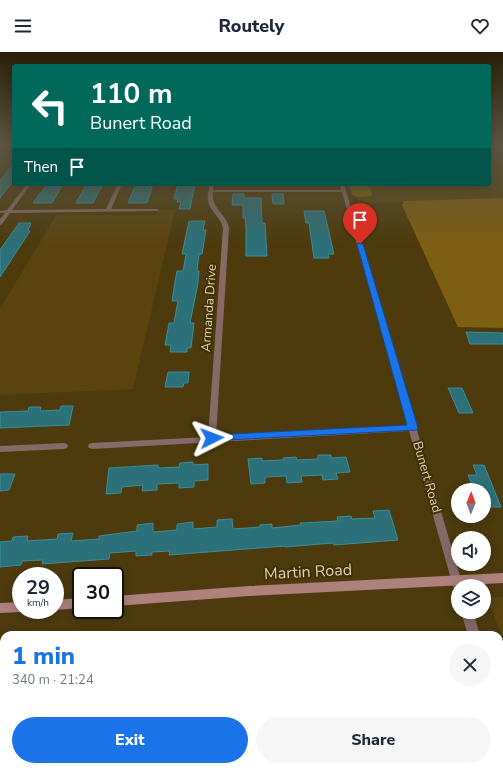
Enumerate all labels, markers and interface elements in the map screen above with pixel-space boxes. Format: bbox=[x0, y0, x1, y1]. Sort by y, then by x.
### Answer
text: Routely bbox=[219, 14, 284, 38]
icon: menu bbox=[12, 15, 34, 37]
icon: heart bbox=[469, 15, 491, 37]
text: 110 m bbox=[90, 75, 173, 113]
icon: left bbox=[24, 80, 76, 132]
text: Bunert Road bbox=[90, 111, 192, 135]
icon: arrive bbox=[66, 156, 88, 178]
text: Then bbox=[24, 157, 58, 177]
pin bbox=[343, 203, 377, 244]
icon: arrive bbox=[349, 209, 371, 231]
street label: Armanda Drive bbox=[197, 263, 221, 353]
position arrow bbox=[191, 417, 233, 459]
street label: Bunert Road bbox=[408, 439, 446, 515]
north arrow bbox=[451, 483, 491, 523]
map controls bbox=[451, 483, 491, 619]
button: sound bbox=[451, 531, 491, 571]
street label: Martin Road bbox=[263, 559, 353, 585]
speed limit sign: 30 bbox=[72, 567, 124, 619]
text: 29 bbox=[26, 574, 50, 601]
button: layers bbox=[451, 579, 491, 619]
text: km/h bbox=[27, 596, 49, 610]
text: 1 min bbox=[12, 640, 75, 672]
button: close bbox=[449, 644, 491, 686]
text: 340 m · 21:24 bbox=[12, 671, 94, 689]
button: Exit bbox=[12, 717, 248, 763]
button: Share bbox=[256, 717, 491, 763]

